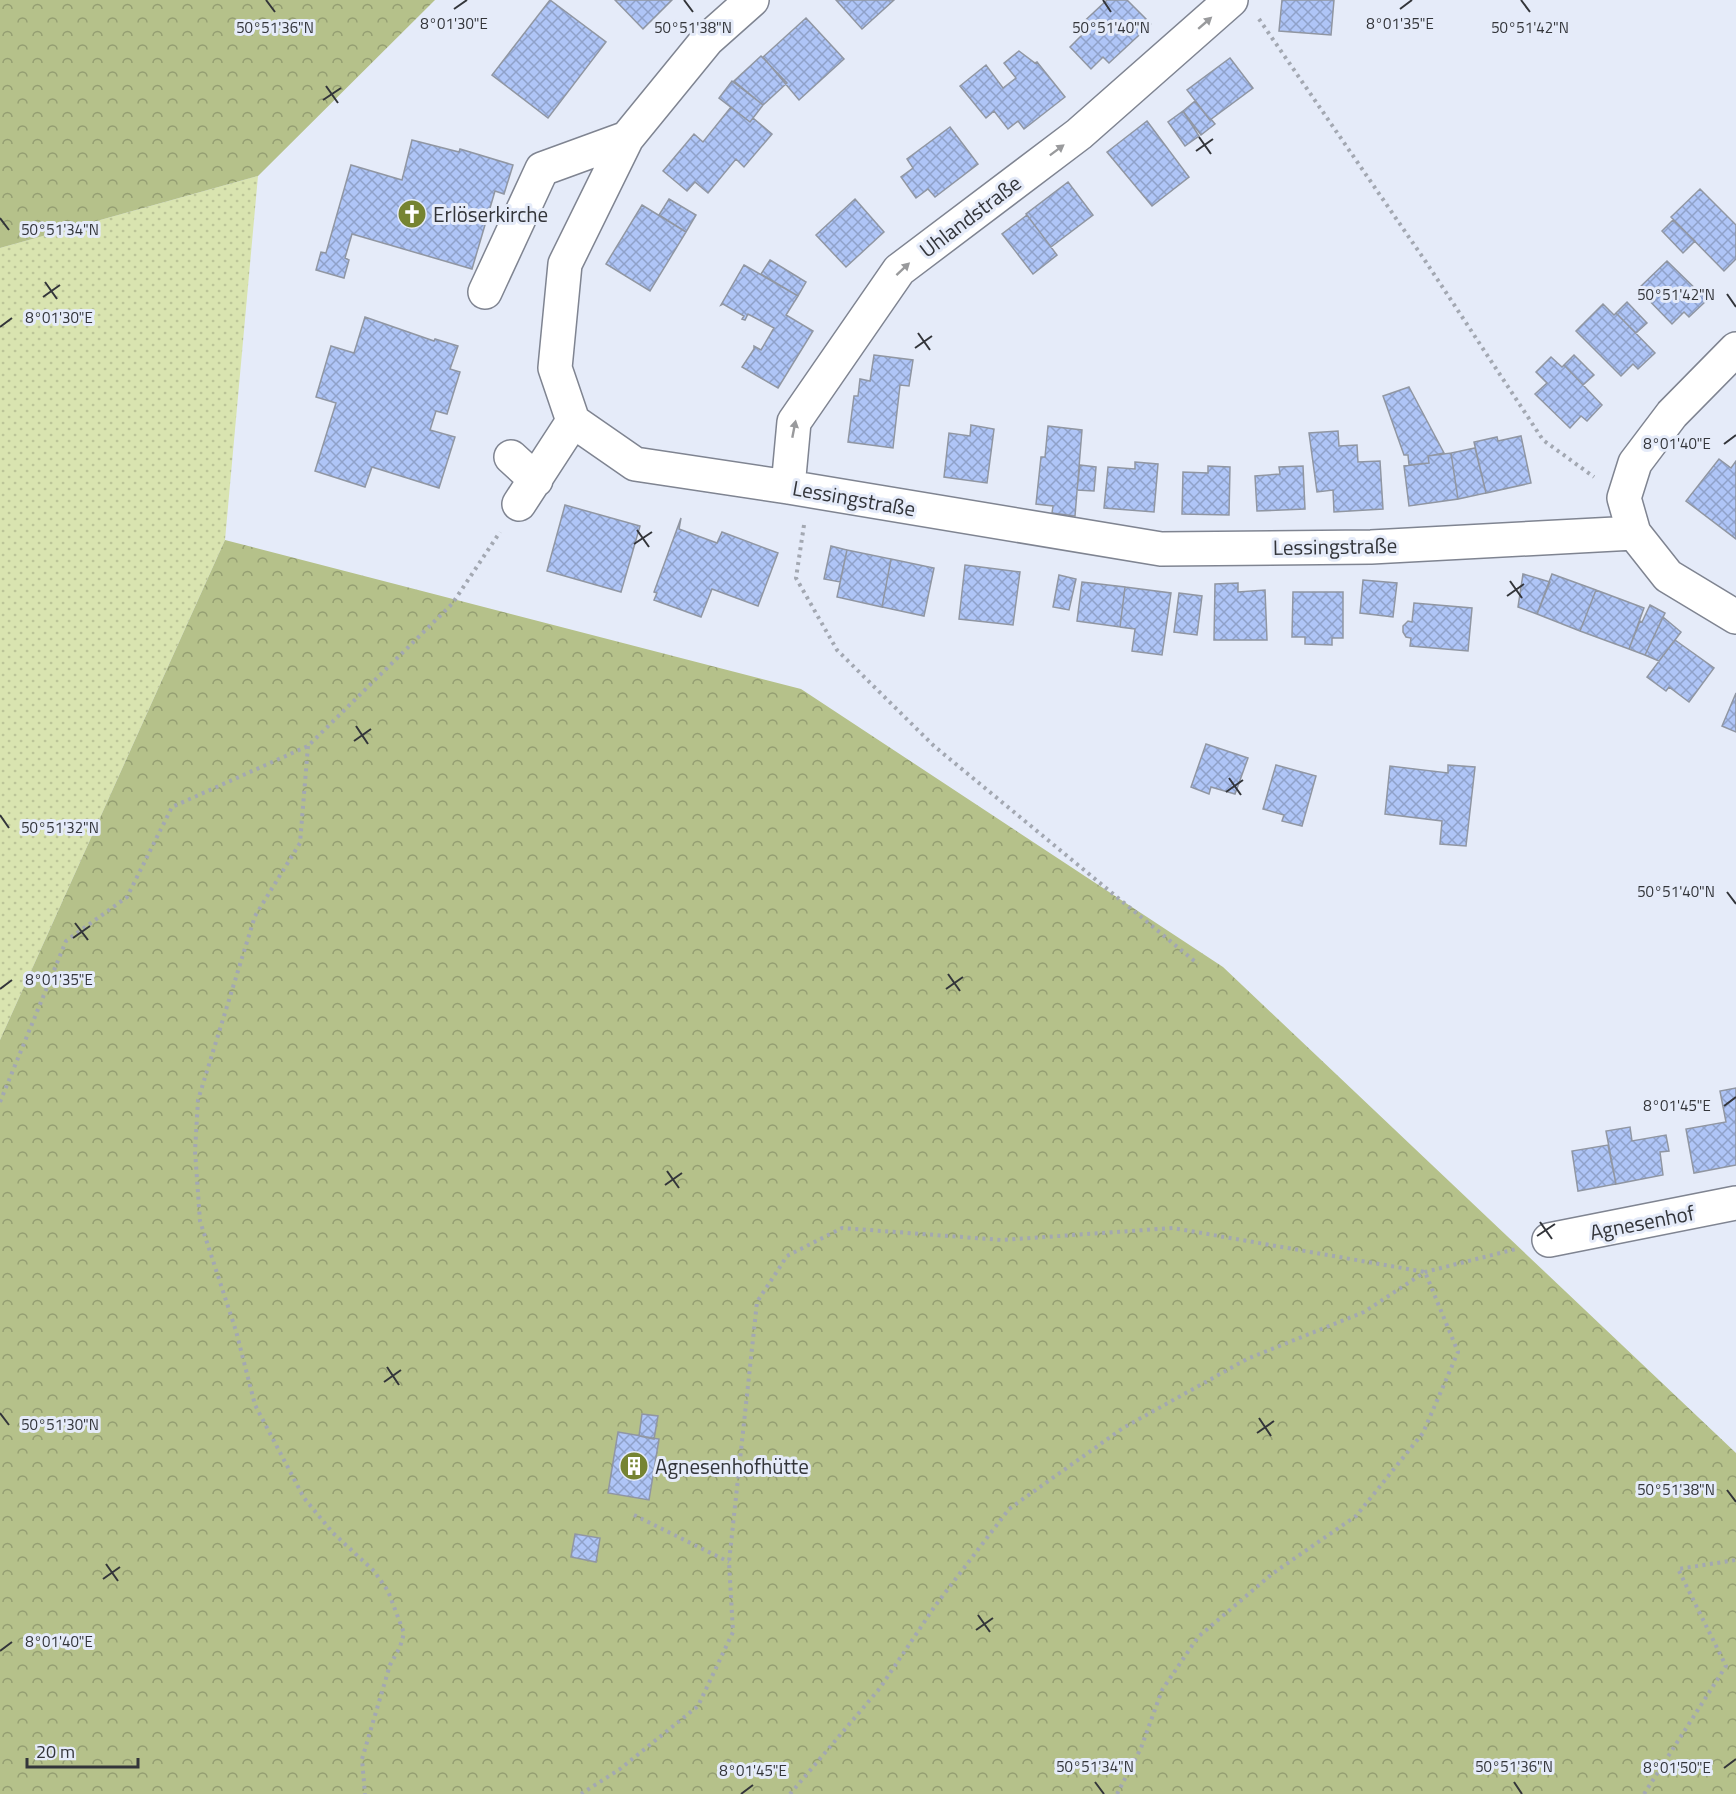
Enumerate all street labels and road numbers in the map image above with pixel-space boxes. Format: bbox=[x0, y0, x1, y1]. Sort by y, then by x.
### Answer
street label: Uhlandstraße bbox=[912, 167, 1028, 265]
street label: Lessingstraße bbox=[790, 471, 918, 525]
street label: Lessingstraße bbox=[1273, 529, 1397, 563]
street label: Agnesenhof bbox=[1587, 1196, 1697, 1248]

